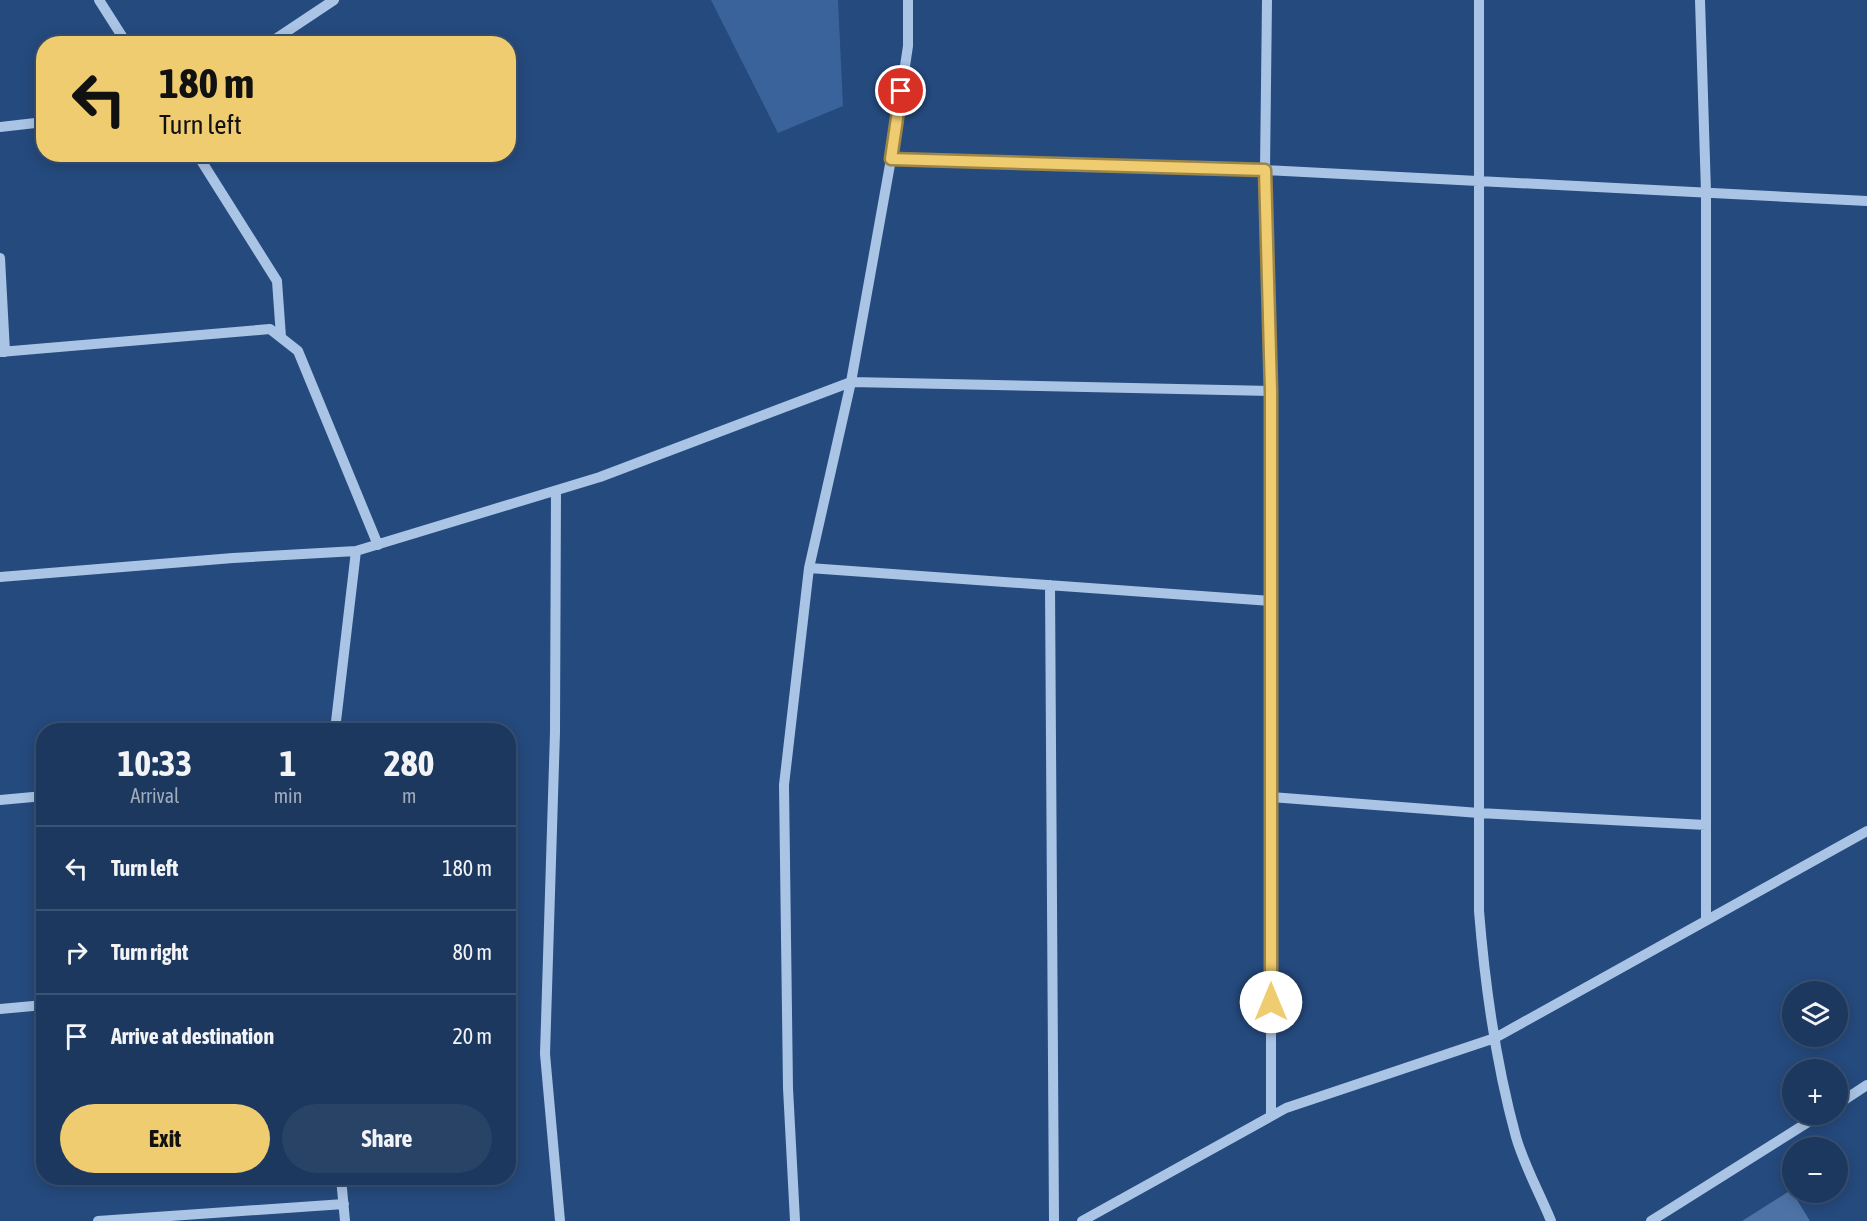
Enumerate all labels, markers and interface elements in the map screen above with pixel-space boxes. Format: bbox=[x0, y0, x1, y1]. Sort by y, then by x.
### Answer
text: 180 m bbox=[159, 59, 254, 107]
icon: left bbox=[60, 60, 138, 138]
pin bbox=[875, 65, 926, 116]
icon: arrive bbox=[884, 74, 917, 107]
text: Turn left bbox=[159, 109, 242, 140]
text: 10:33 bbox=[117, 742, 192, 784]
text: 1 bbox=[280, 742, 296, 784]
text: 280 bbox=[384, 742, 435, 784]
text: Arrival bbox=[130, 784, 179, 807]
text: min bbox=[274, 784, 302, 807]
text: m bbox=[402, 784, 416, 807]
icon: left bbox=[60, 852, 93, 885]
text: Turn left bbox=[111, 855, 178, 881]
text: 180 m bbox=[442, 855, 492, 881]
icon: right bbox=[60, 936, 93, 969]
text: Turn right bbox=[111, 939, 188, 965]
text: 80 m bbox=[452, 939, 492, 965]
position arrow bbox=[1239, 970, 1303, 1034]
map controls bbox=[1782, 981, 1848, 1203]
button: layers bbox=[1782, 981, 1848, 1047]
icon: arrive bbox=[60, 1020, 93, 1053]
text: Arrive at destination bbox=[111, 1023, 274, 1049]
text: 20 m bbox=[452, 1023, 492, 1049]
button: + bbox=[1782, 1059, 1848, 1125]
button: Exit bbox=[60, 1104, 270, 1173]
button: Share bbox=[282, 1104, 492, 1173]
button: − bbox=[1782, 1137, 1848, 1203]

